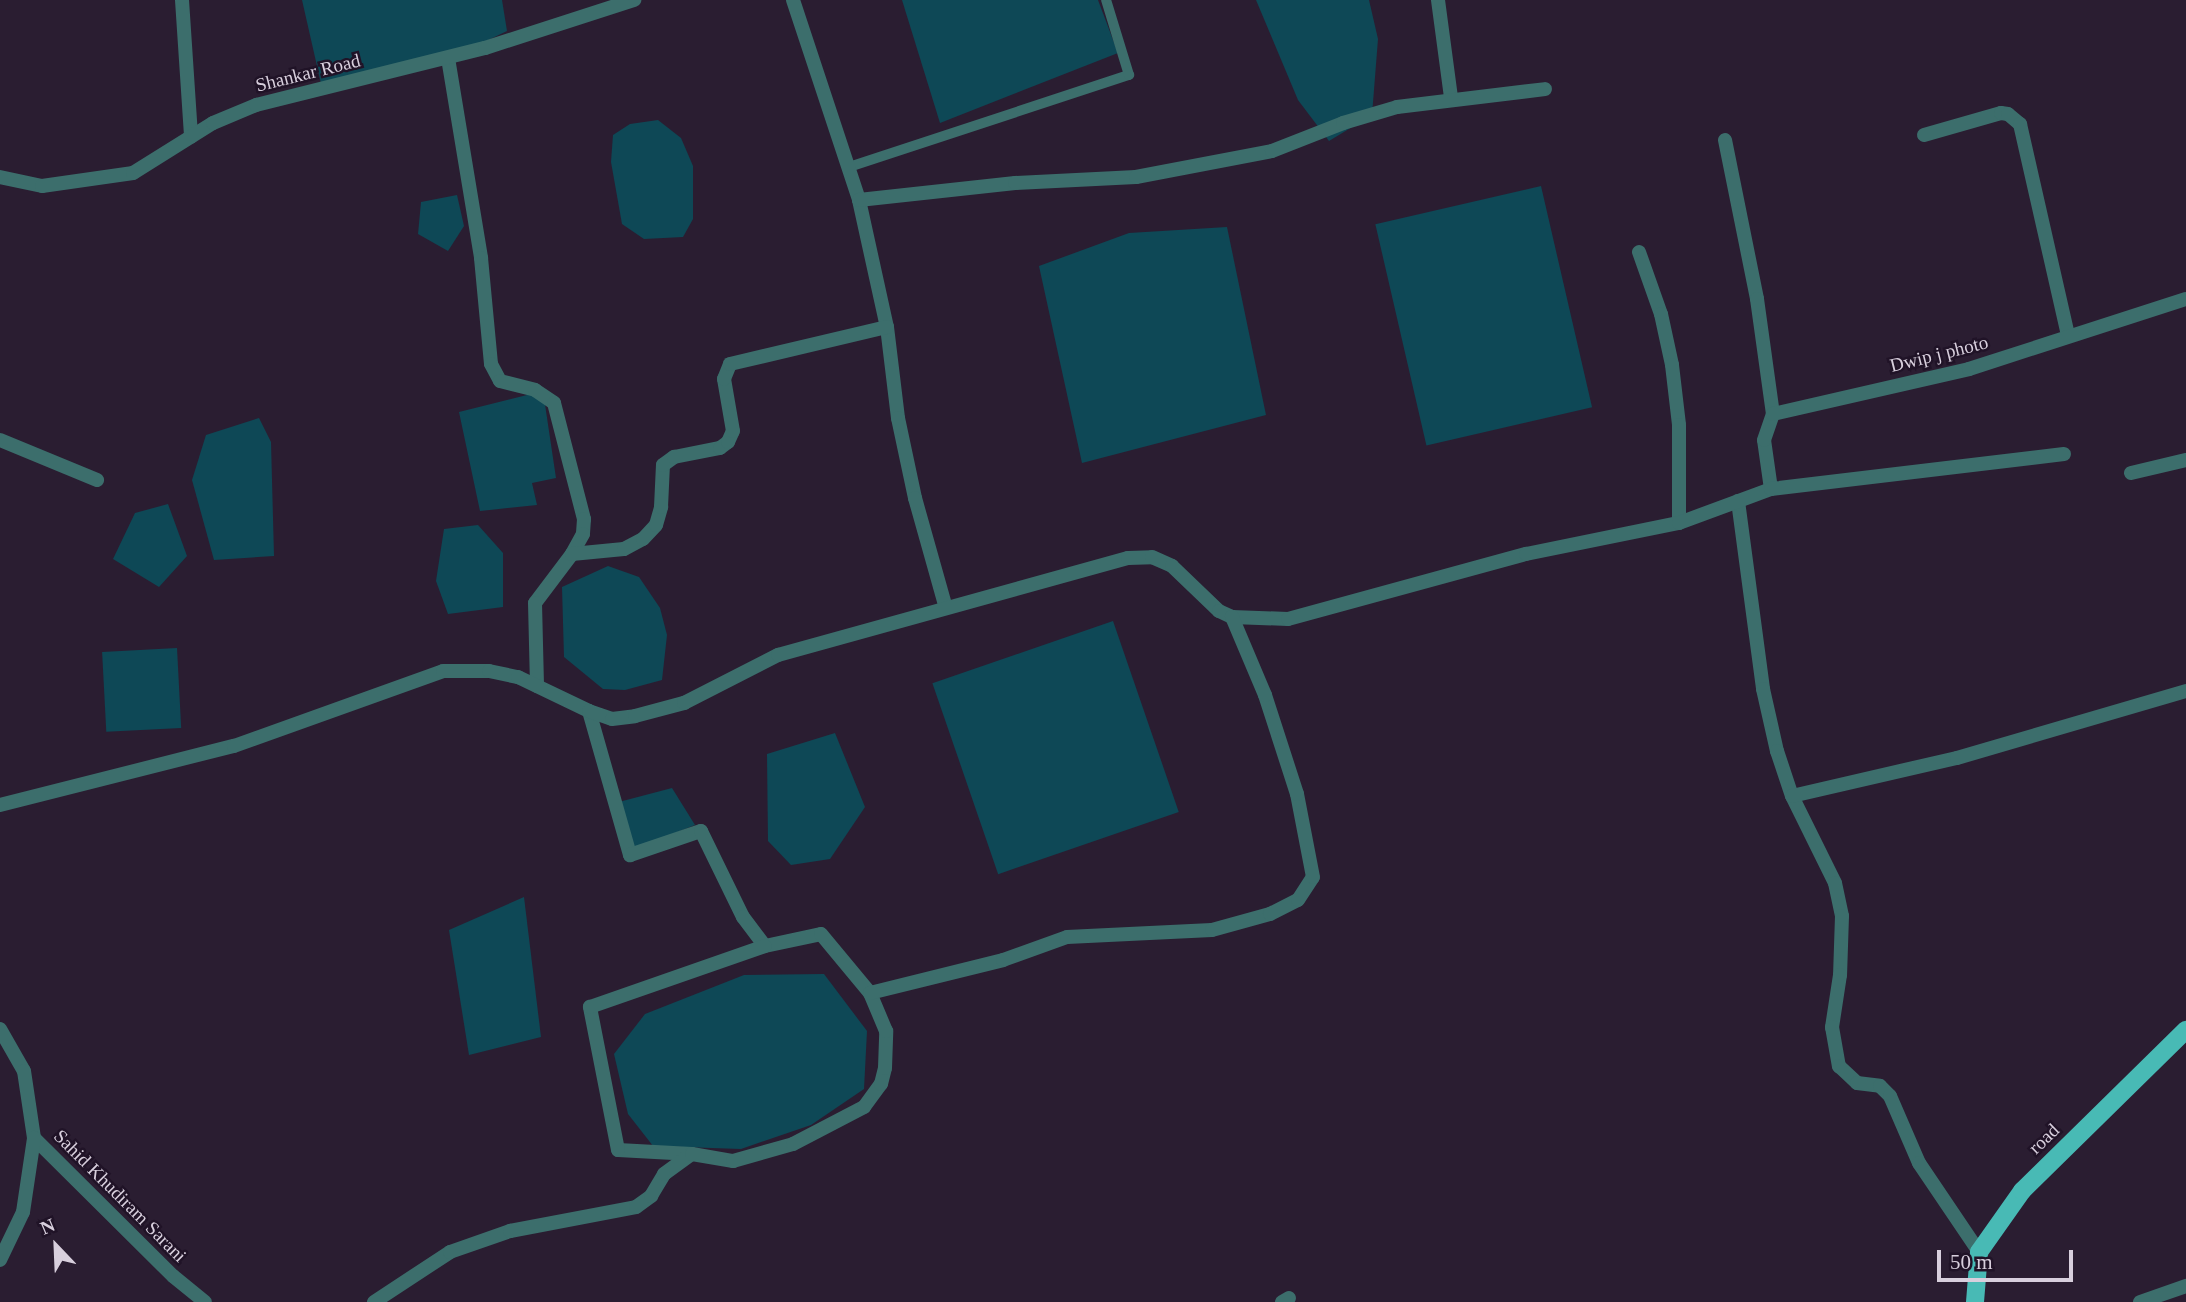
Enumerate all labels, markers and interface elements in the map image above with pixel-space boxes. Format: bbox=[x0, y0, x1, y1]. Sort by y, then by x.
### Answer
street label: Shankar Road bbox=[253, 49, 363, 97]
street label: Dwip j photo bbox=[1888, 331, 1990, 377]
street label: road bbox=[2024, 1119, 2064, 1159]
street label: Sahid Khudiram Sarani bbox=[49, 1125, 191, 1267]
north arrow bbox=[21, 1211, 91, 1281]
text: N bbox=[37, 1214, 58, 1239]
scale bar bbox=[1941, 1236, 2078, 1280]
text: 50 m bbox=[1950, 1250, 1993, 1274]

